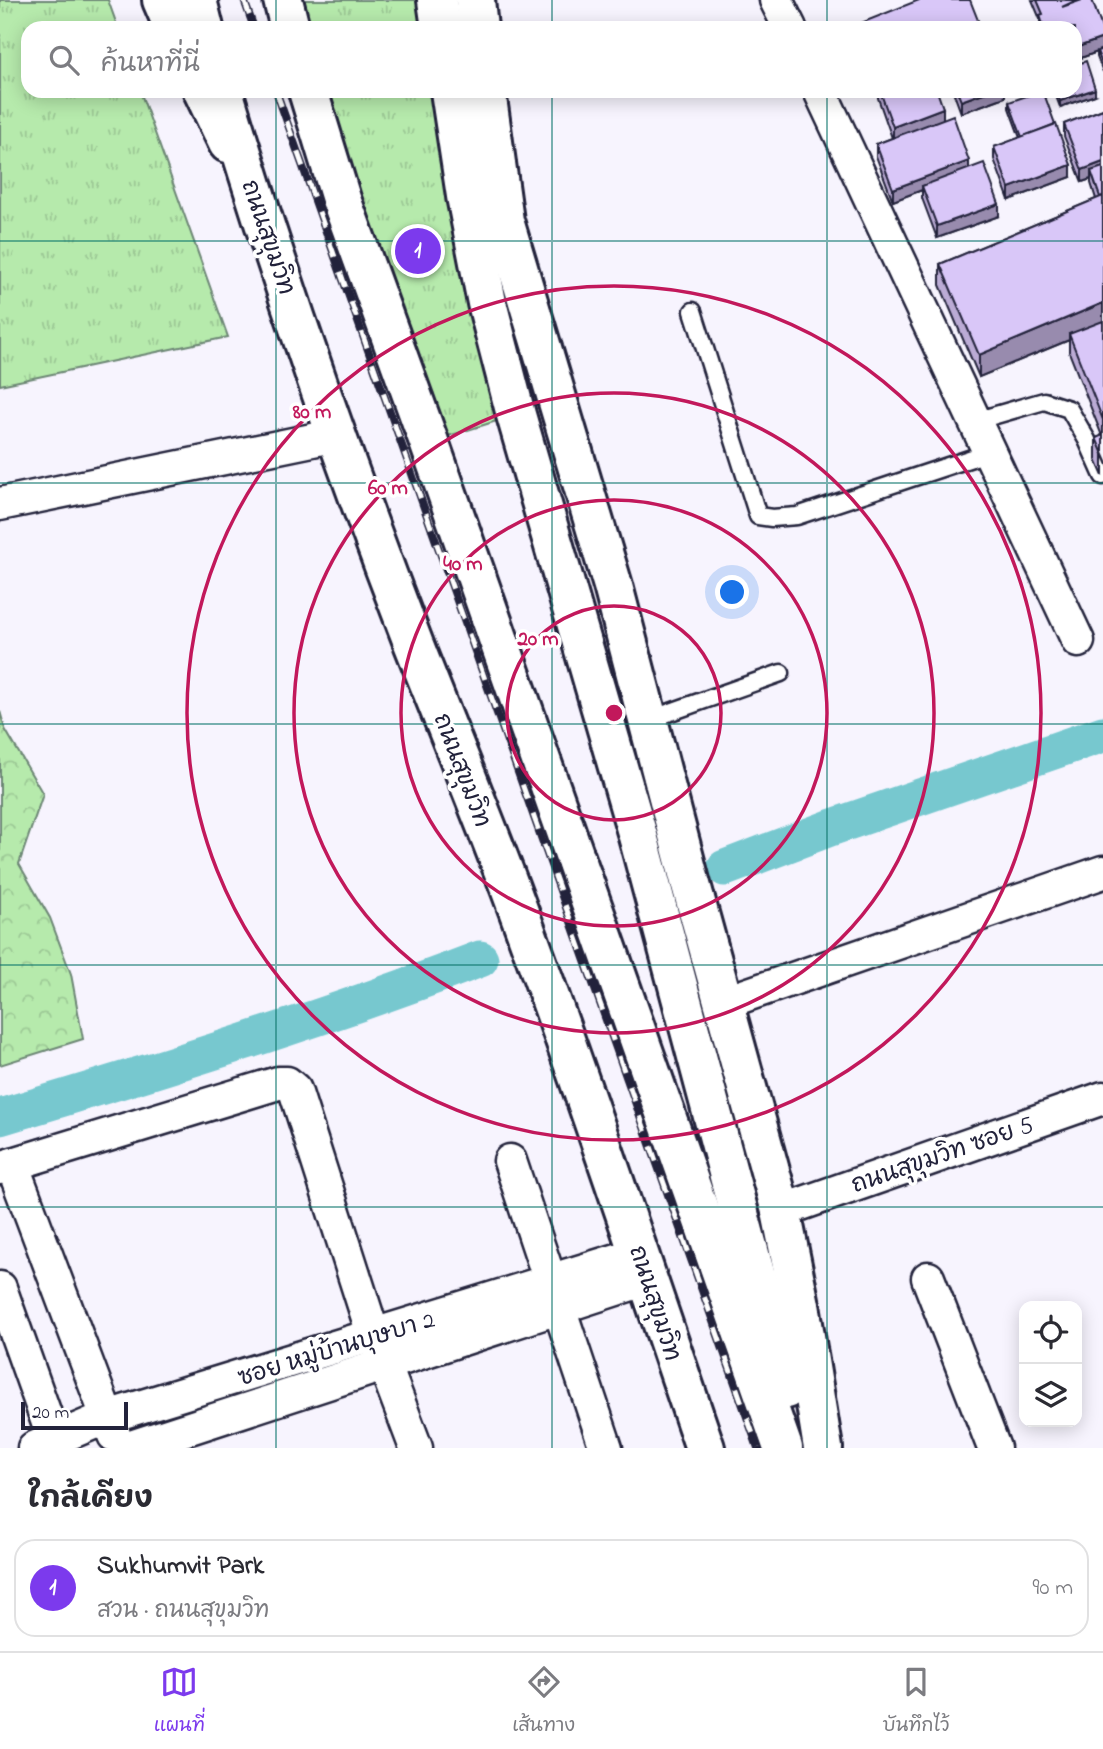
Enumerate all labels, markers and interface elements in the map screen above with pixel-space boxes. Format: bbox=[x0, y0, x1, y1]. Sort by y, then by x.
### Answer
search box bbox=[21, 21, 1082, 98]
icon: search bbox=[45, 41, 83, 79]
text: ค้นหาที่นี่ bbox=[101, 46, 200, 84]
street label: ถนนสุขุมวิท bbox=[231, 175, 303, 300]
pin: 1 bbox=[395, 225, 441, 277]
text: 80 m bbox=[292, 398, 331, 428]
text: 60 m bbox=[368, 474, 408, 504]
text: 40 m bbox=[443, 550, 483, 580]
your location bbox=[715, 575, 749, 609]
text: 20 m bbox=[516, 625, 559, 655]
centre of rings bbox=[602, 701, 626, 725]
street label: ถนนสุขุมวิท bbox=[423, 709, 499, 833]
street label: ถนนสุขุมวิท ซอย 5 bbox=[847, 1109, 1039, 1204]
street label: ถนนสุขุมวิท bbox=[618, 1241, 689, 1366]
map controls bbox=[1019, 1301, 1082, 1427]
button: locate bbox=[1019, 1301, 1082, 1364]
street label: ซอย หมู่บ้านบุษบา 2 bbox=[234, 1304, 439, 1397]
button: layers bbox=[1019, 1364, 1082, 1427]
scale bar bbox=[21, 1399, 128, 1431]
text: 20 m bbox=[32, 1400, 69, 1427]
text: ใกล้เคียง bbox=[28, 1478, 153, 1522]
text: Sukhumvit Park bbox=[97, 1548, 264, 1586]
text: 1 bbox=[49, 1572, 57, 1605]
text: 90 m bbox=[1033, 1572, 1073, 1605]
text: สวน · ถนนสุขุมวิท bbox=[97, 1595, 269, 1628]
tab: แผนที่ bbox=[154, 1663, 205, 1740]
tab: เส้นทาง bbox=[512, 1663, 575, 1740]
tab: บันทึกไว้ bbox=[883, 1663, 949, 1740]

